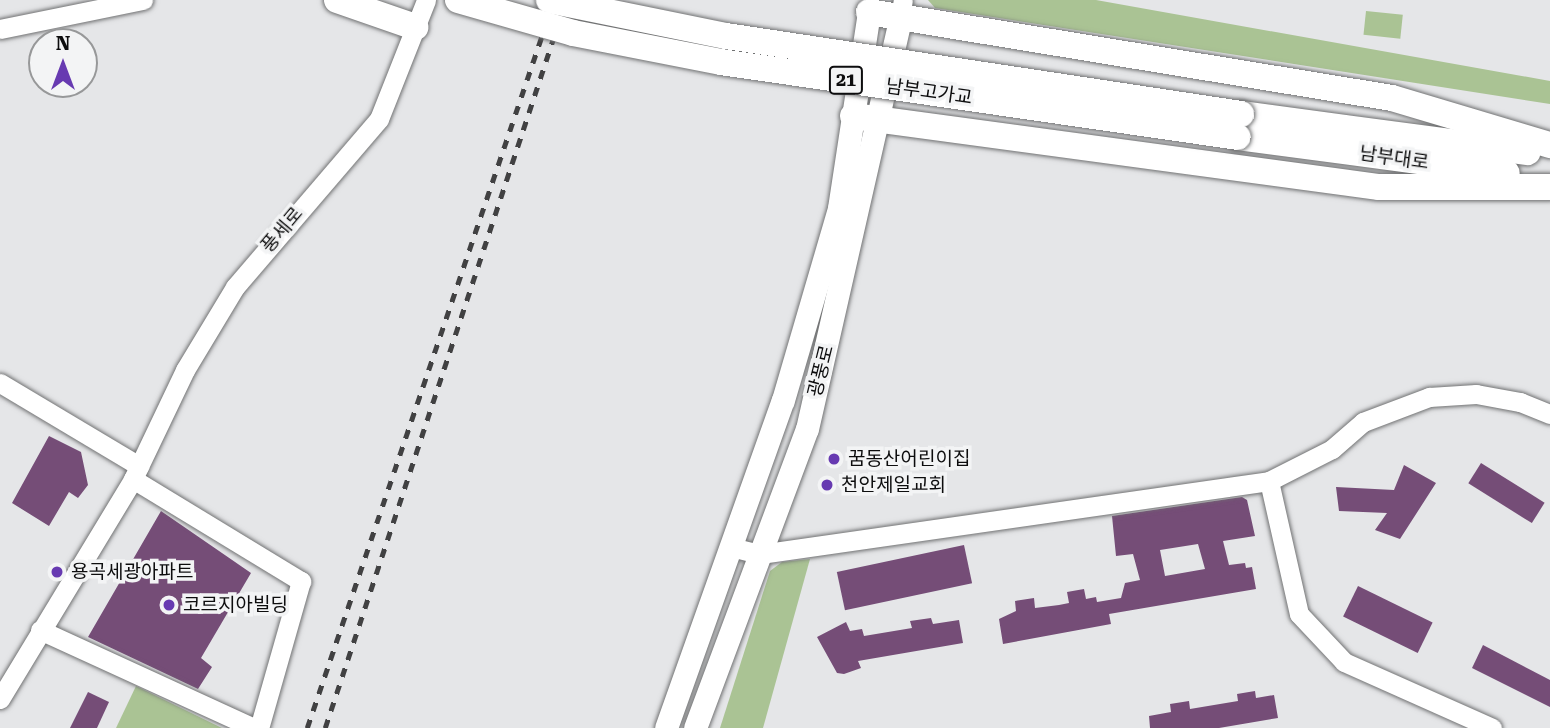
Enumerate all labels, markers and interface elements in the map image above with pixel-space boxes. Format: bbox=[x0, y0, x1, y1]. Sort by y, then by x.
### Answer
north arrow bbox=[28, 28, 98, 98]
text: N bbox=[56, 32, 70, 55]
road number: 21 bbox=[828, 66, 864, 94]
street label: 남부고가교 bbox=[884, 75, 974, 109]
street label: 남부대로 bbox=[1358, 142, 1430, 174]
street label: 풍세로 bbox=[256, 203, 308, 257]
street label: 광풍로 bbox=[804, 343, 838, 399]
place label: 꿈동산어린이집 bbox=[848, 448, 970, 470]
marker: 꿈동산어린이집 bbox=[826, 451, 842, 467]
place label: 천안제일교회 bbox=[841, 474, 946, 496]
marker: 천안제일교회 bbox=[819, 477, 835, 493]
place label: 용곡세광아파트 bbox=[71, 561, 193, 583]
marker: 용곡세광아파트 bbox=[49, 564, 65, 580]
place label: 코르지아빌딩 bbox=[183, 594, 288, 616]
marker: 코르지아빌딩 bbox=[161, 597, 177, 613]

